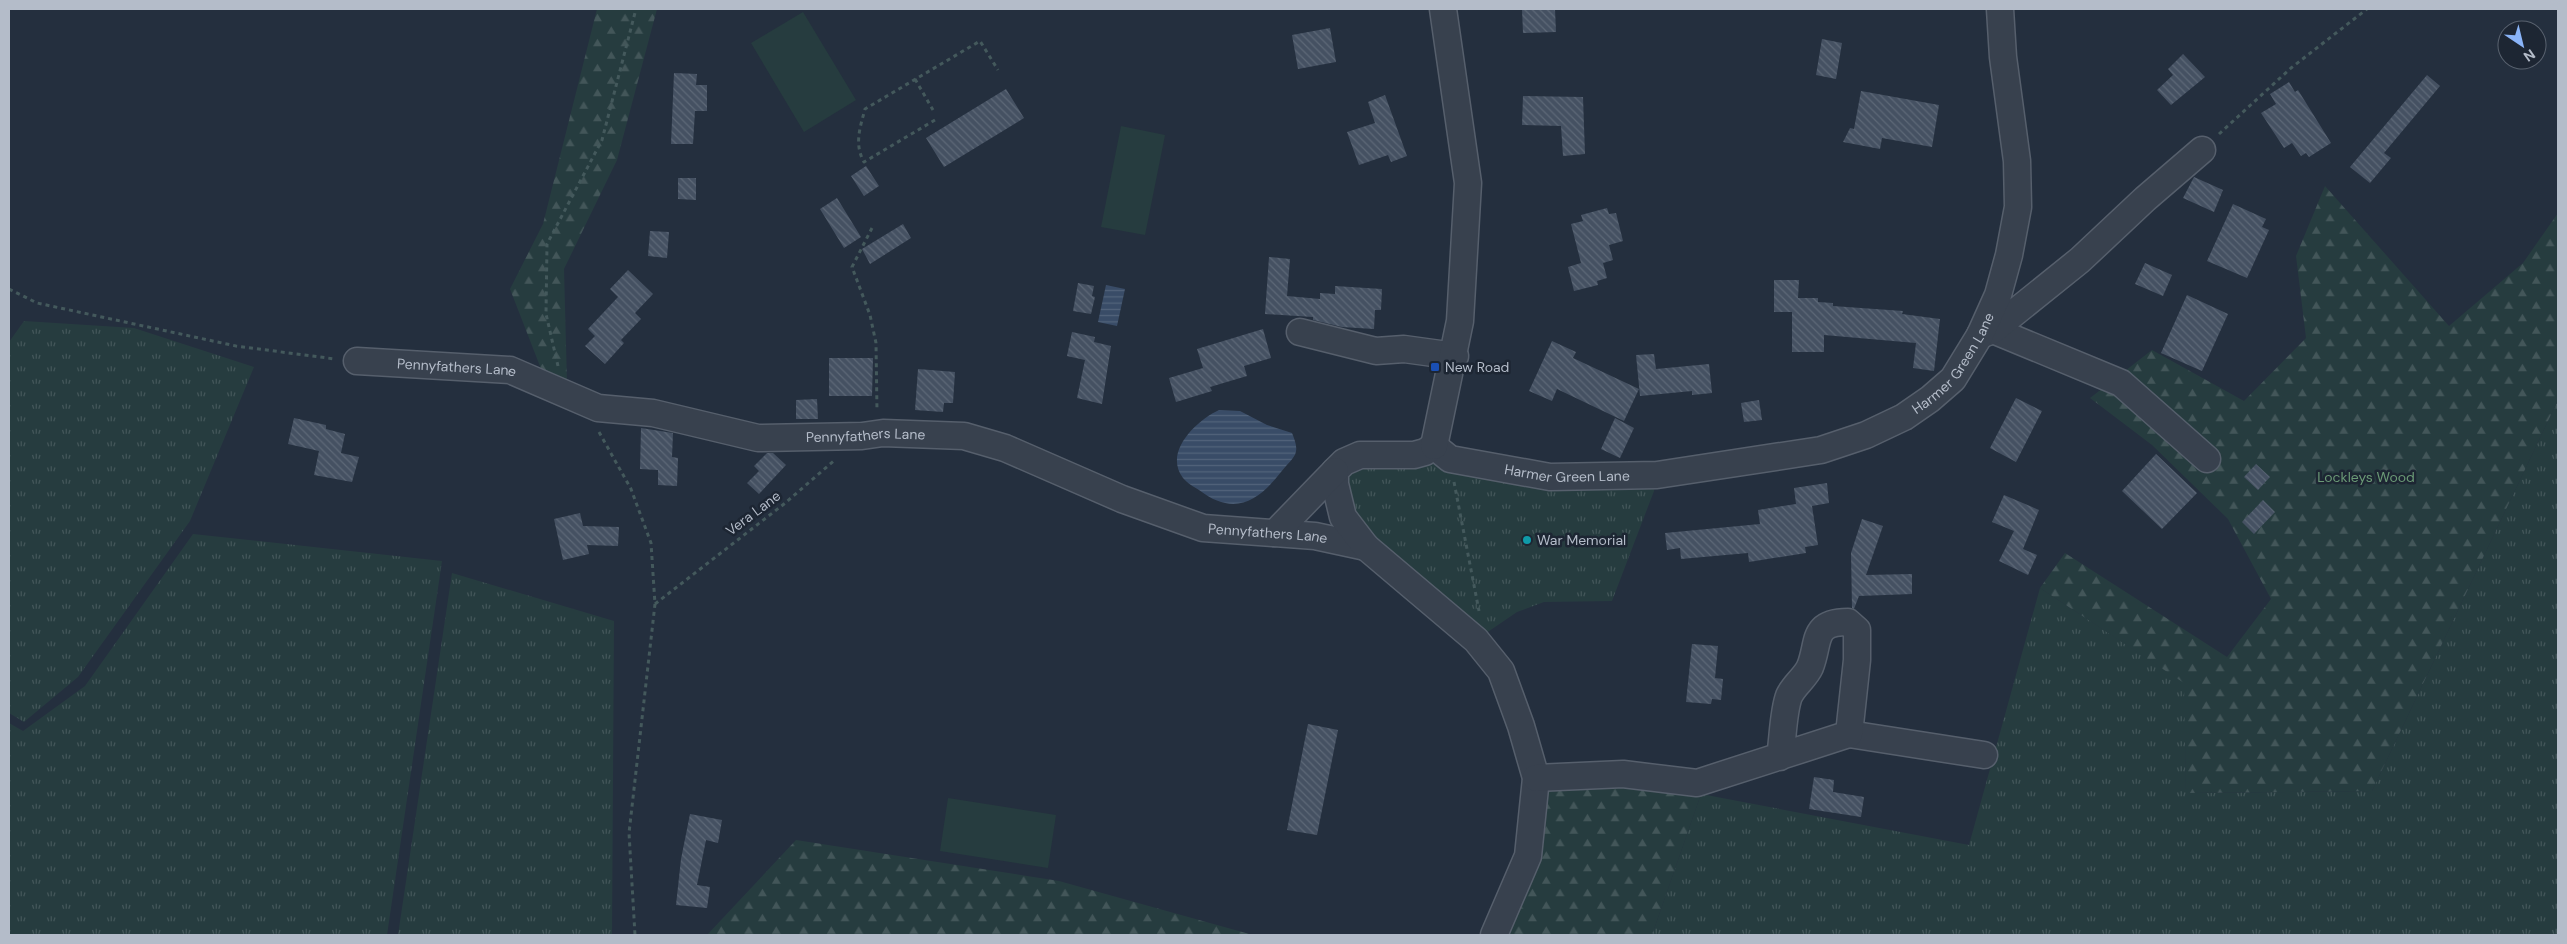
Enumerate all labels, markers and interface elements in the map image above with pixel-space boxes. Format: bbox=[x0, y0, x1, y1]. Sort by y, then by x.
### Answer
north arrow bbox=[2497, 20, 2547, 70]
text: N bbox=[2520, 45, 2539, 66]
street label: Harmer Green Lane bbox=[1908, 310, 1998, 418]
street label: Pennyfathers Lane bbox=[397, 354, 520, 381]
place label: New Road bbox=[1445, 358, 1509, 376]
marker: New Road bbox=[1429, 361, 1441, 373]
street label: Pennyfathers Lane bbox=[806, 424, 926, 446]
street label: Harmer Green Lane bbox=[1503, 460, 1630, 486]
park label: Lockleys Wood bbox=[2317, 468, 2415, 486]
street label: Vera Lane bbox=[722, 487, 784, 539]
street label: Pennyfathers Lane bbox=[1208, 519, 1329, 547]
place label: War Memorial bbox=[1537, 531, 1626, 549]
marker: War Memorial bbox=[1521, 534, 1533, 546]

